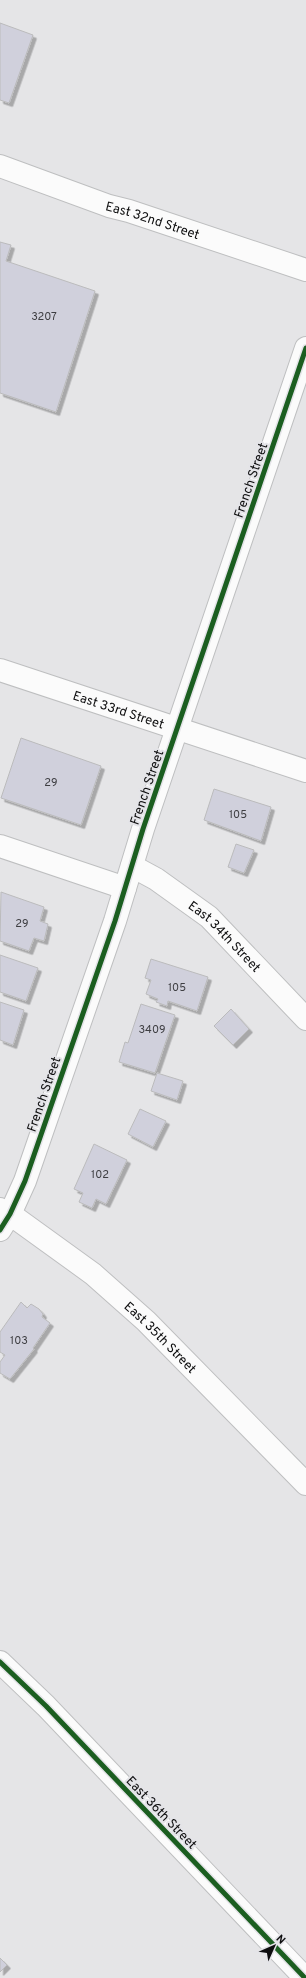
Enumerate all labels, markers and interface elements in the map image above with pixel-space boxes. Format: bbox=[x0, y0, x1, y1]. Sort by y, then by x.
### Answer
street label: East 32nd Street bbox=[104, 199, 201, 244]
house number: 3207 bbox=[31, 310, 57, 324]
street label: French Street bbox=[232, 441, 272, 520]
street label: East 33rd Street bbox=[70, 689, 166, 734]
street label: French Street bbox=[128, 748, 168, 827]
house number: 29 bbox=[44, 776, 58, 790]
house number: 105 bbox=[229, 808, 247, 822]
street label: East 34th Street bbox=[184, 899, 263, 976]
house number: 29 bbox=[15, 917, 29, 931]
house number: 105 bbox=[168, 981, 186, 995]
house number: 3409 bbox=[138, 1023, 166, 1037]
street label: French Street bbox=[25, 1055, 65, 1134]
house number: 102 bbox=[91, 1168, 109, 1182]
street label: East 35th Street bbox=[120, 1299, 199, 1377]
house number: 103 bbox=[10, 1334, 28, 1348]
street label: East 36th Street bbox=[122, 1774, 199, 1853]
north arrow bbox=[254, 1926, 294, 1966]
text: N bbox=[273, 1932, 288, 1947]

